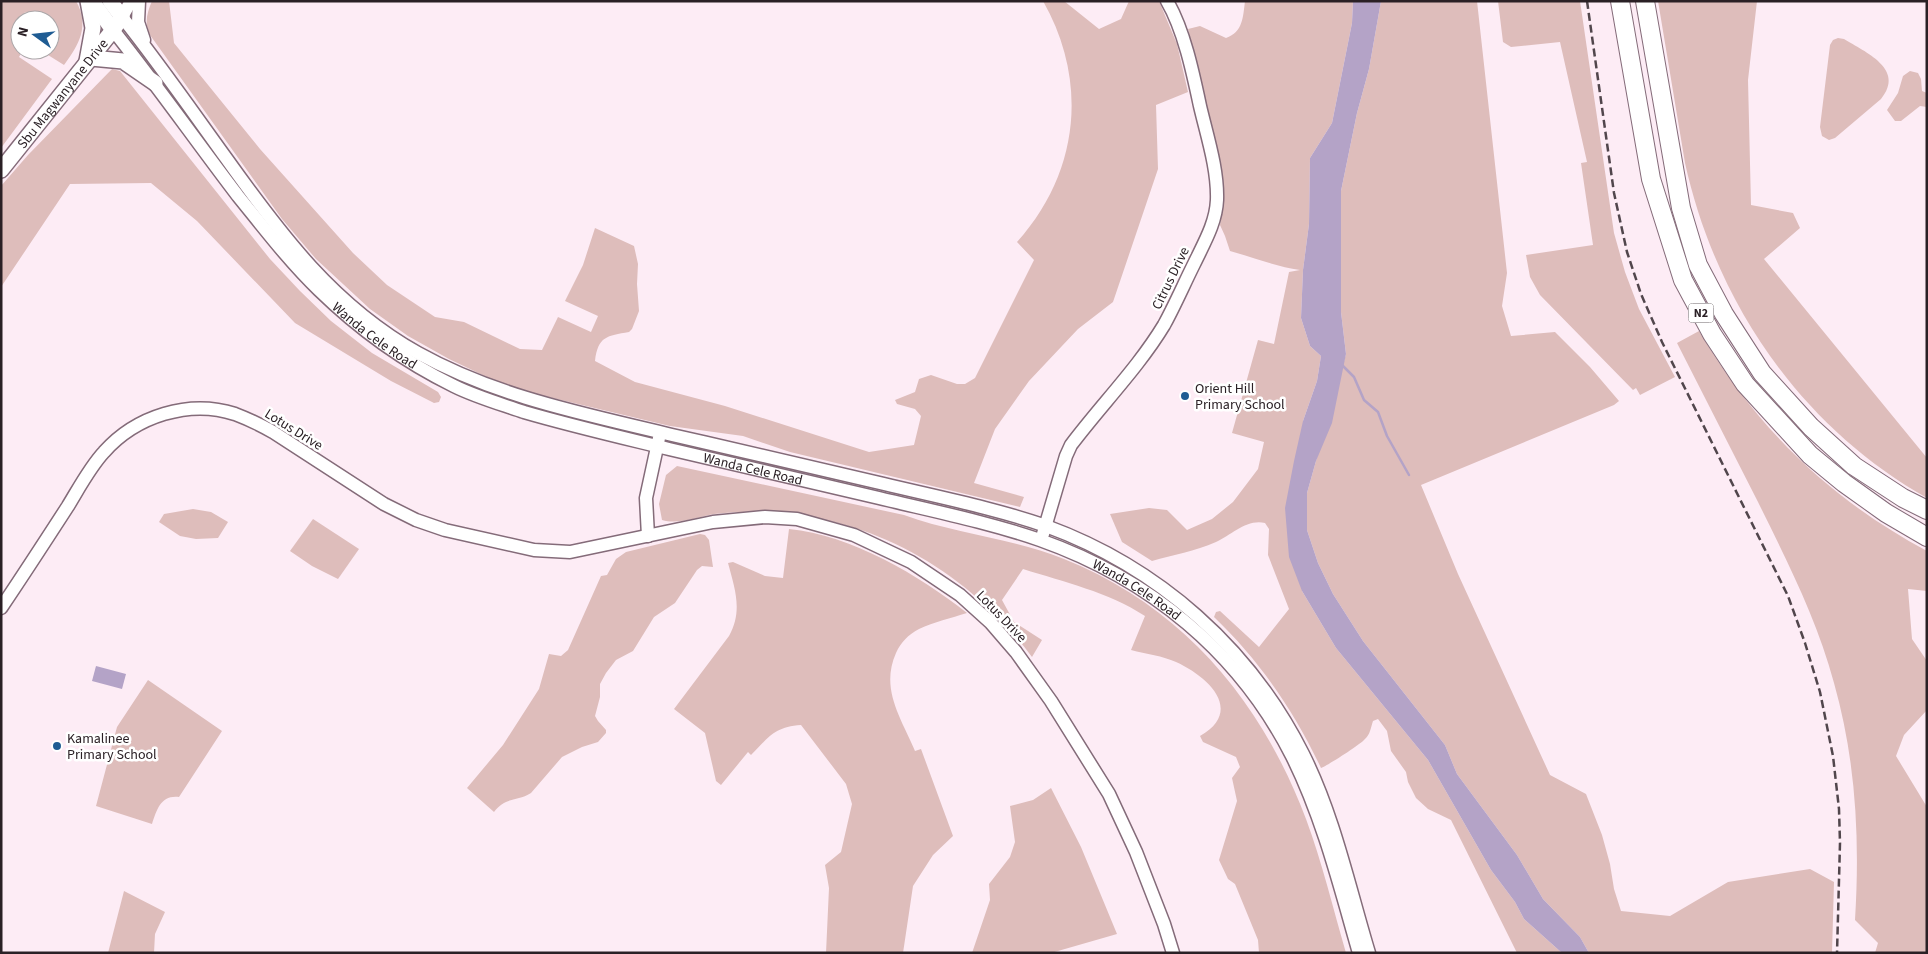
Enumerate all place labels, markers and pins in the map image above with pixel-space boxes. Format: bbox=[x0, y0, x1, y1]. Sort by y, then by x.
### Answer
place label: Orient Hill Primary School bbox=[1195, 379, 1285, 415]
marker: Orient Hill Primary School bbox=[1179, 390, 1191, 402]
place label: Kamalinee Primary School bbox=[67, 729, 157, 765]
marker: Kamalinee Primary School bbox=[51, 740, 63, 752]

